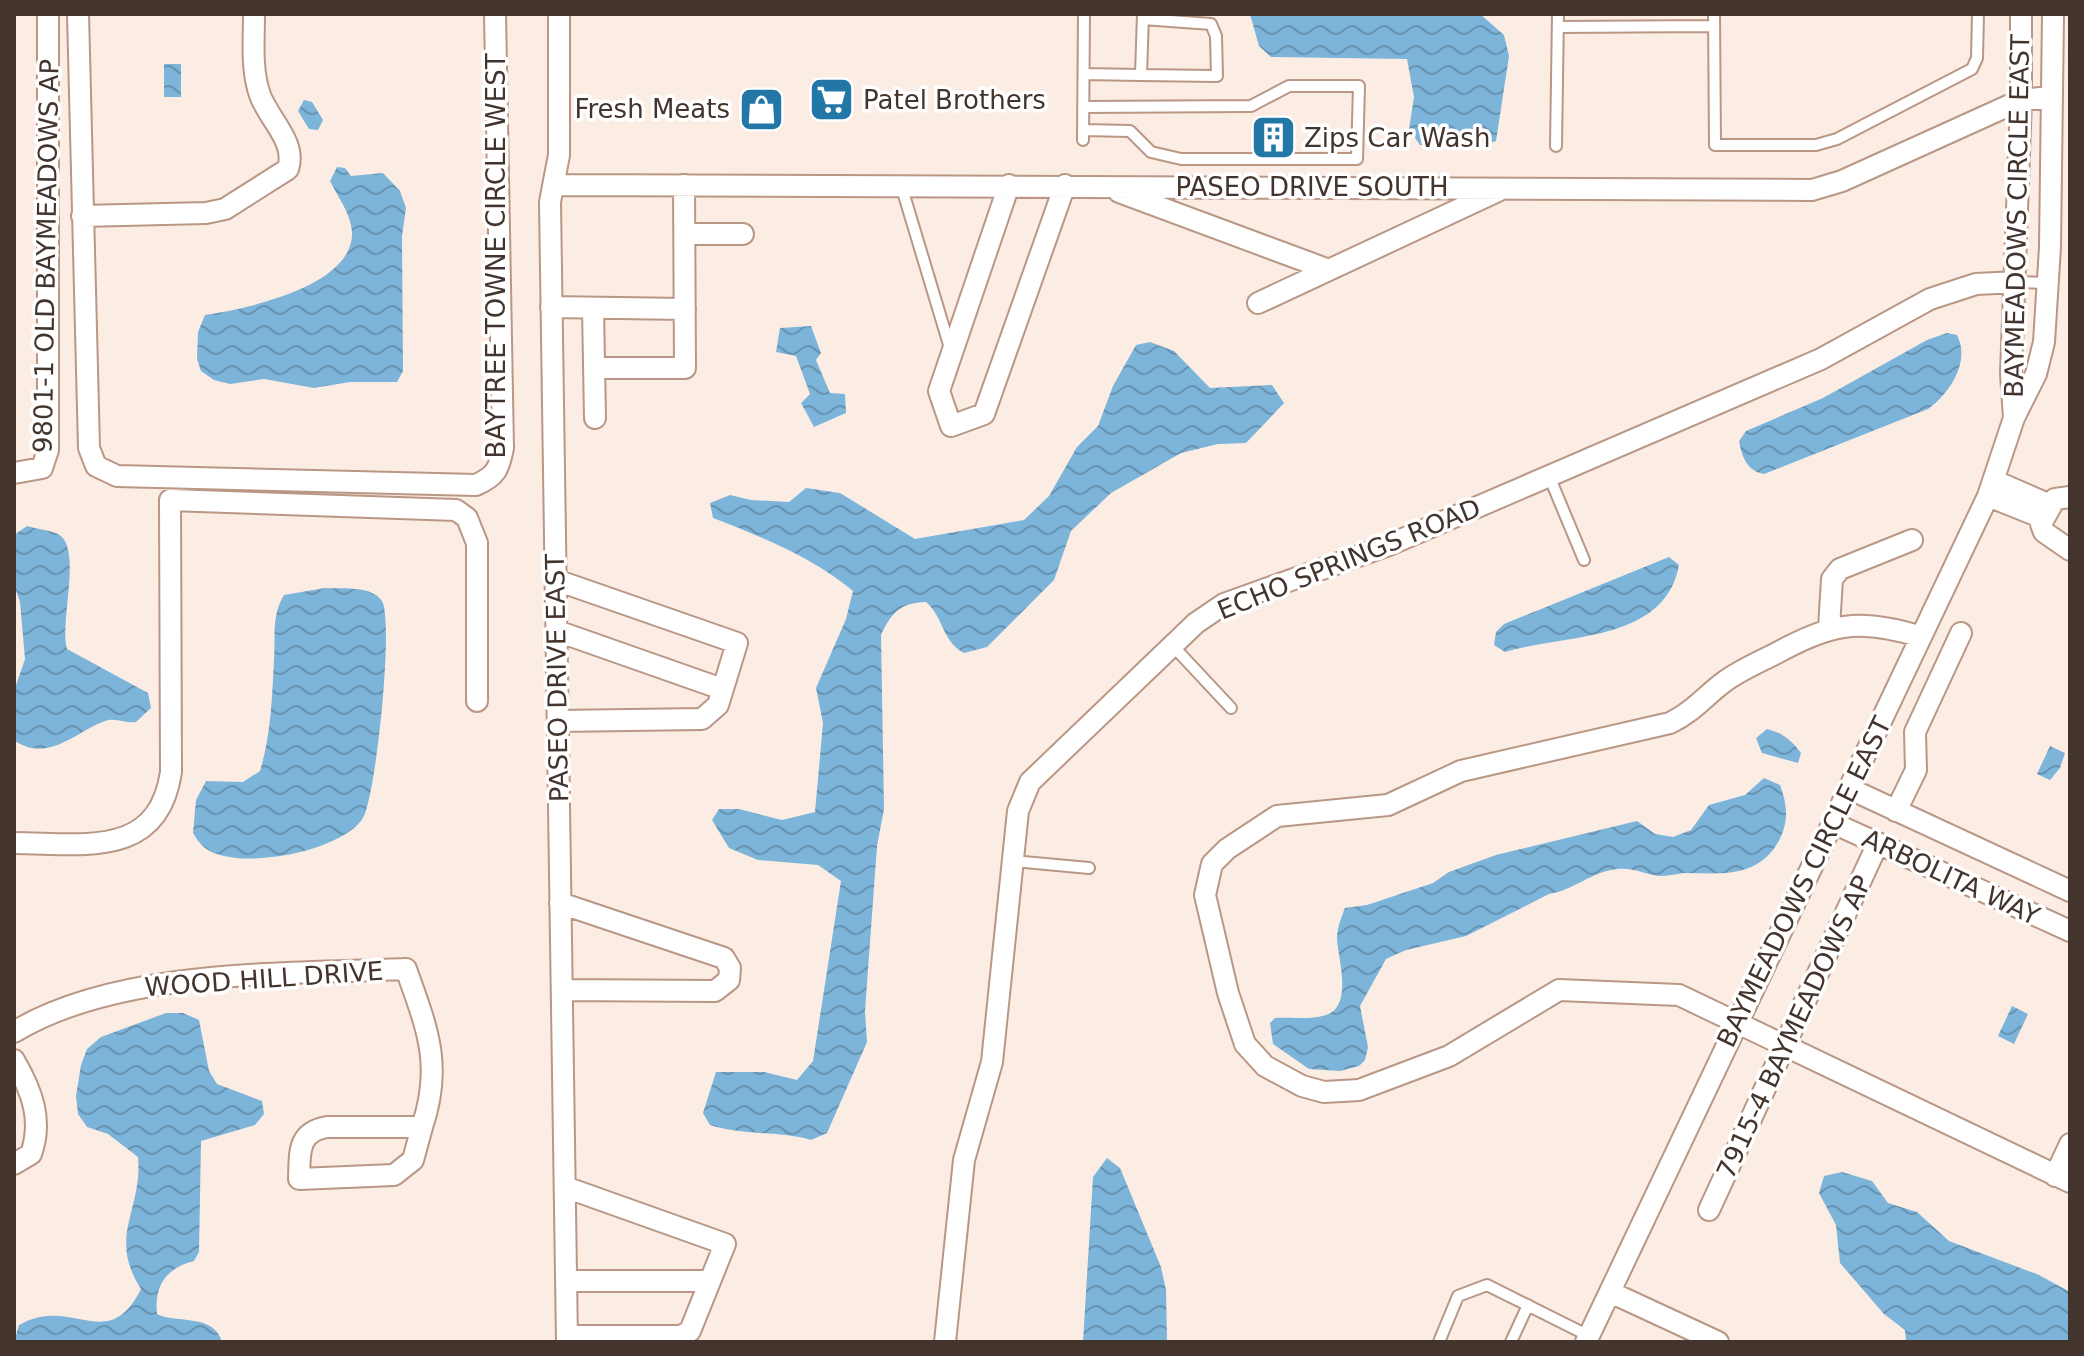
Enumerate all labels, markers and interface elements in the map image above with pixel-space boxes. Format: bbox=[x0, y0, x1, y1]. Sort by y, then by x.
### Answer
street label: BAYMEADOWS CIRCLE EAST bbox=[1999, 34, 2035, 398]
street label: BAYTREE TOWNE CIRCLE WEST bbox=[481, 53, 511, 459]
street label: 9801-1 OLD BAYMEADOWS AP bbox=[28, 59, 64, 453]
supermarket icon: Patel Brothers bbox=[808, 76, 856, 124]
shop icon: Fresh Meats bbox=[737, 85, 785, 133]
place label: Patel Brothers bbox=[863, 85, 1046, 115]
place label: Fresh Meats bbox=[574, 94, 730, 124]
building icon: Zips Car Wash bbox=[1249, 114, 1297, 162]
place label: Zips Car Wash bbox=[1304, 123, 1490, 153]
street label: PASEO DRIVE SOUTH bbox=[1175, 172, 1449, 202]
street label: ECHO SPRINGS ROAD bbox=[1213, 492, 1485, 626]
street label: PASEO DRIVE EAST bbox=[540, 553, 574, 802]
street label: BAYMEADOWS CIRCLE EAST bbox=[1711, 712, 1897, 1052]
street label: ARBOLITA WAY bbox=[1858, 823, 2044, 931]
street label: 7915-4 BAYMEADOWS AP bbox=[1710, 871, 1878, 1183]
street label: WOOD HILL DRIVE bbox=[144, 956, 384, 1002]

